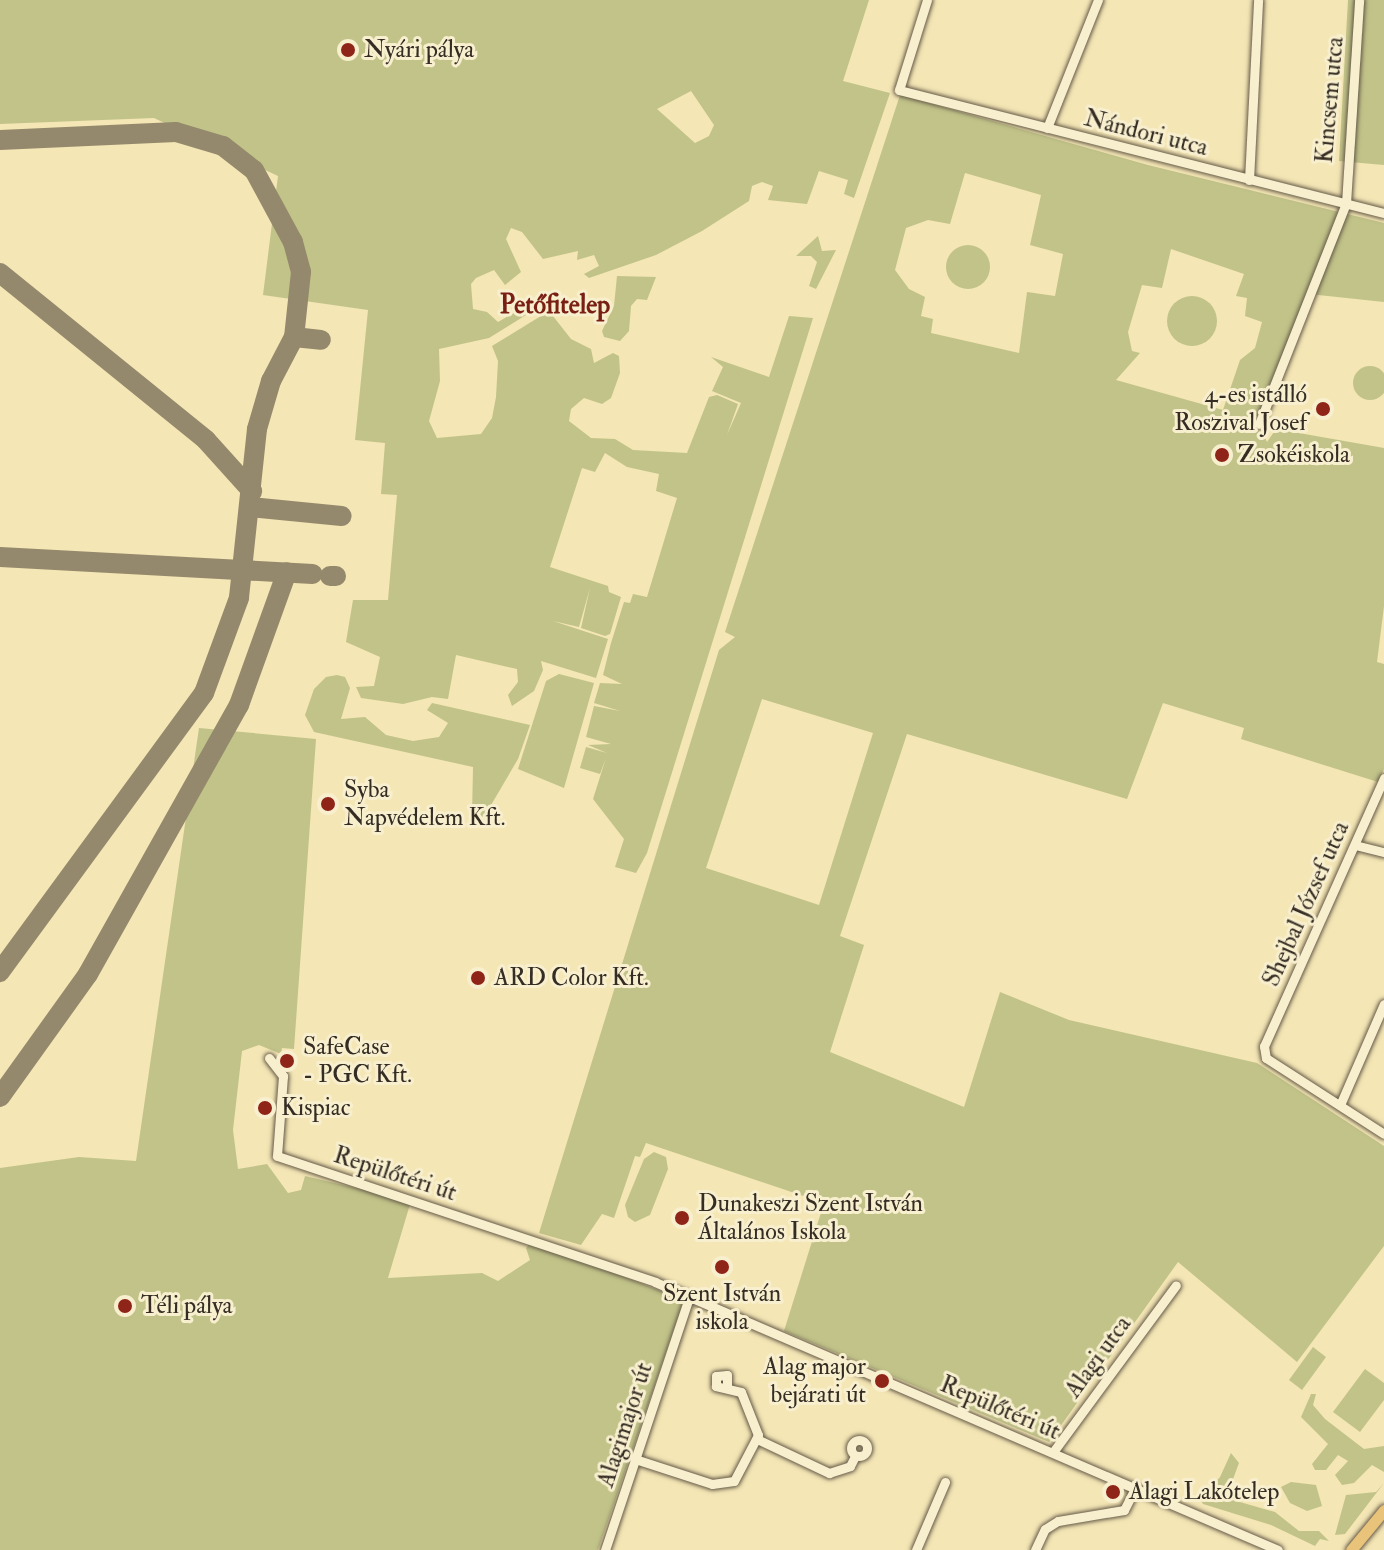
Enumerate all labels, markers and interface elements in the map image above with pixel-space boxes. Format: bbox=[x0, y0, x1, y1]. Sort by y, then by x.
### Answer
place label: Nyári pálya bbox=[364, 36, 474, 64]
street label: Kincsem utca bbox=[1310, 36, 1350, 164]
marker: Nyári pálya bbox=[339, 41, 357, 59]
street label: Nándori utca bbox=[1081, 104, 1211, 162]
district label: Petőfitelep bbox=[500, 290, 610, 322]
place label: 4-es istálló Roszival Josef bbox=[1174, 381, 1307, 437]
marker: 4-es istálló Roszival Josef bbox=[1314, 400, 1332, 418]
place label: Zsokéiskola bbox=[1238, 441, 1350, 469]
marker: Zsokéiskola bbox=[1213, 446, 1231, 464]
place label: Syba Napvédelem Kft. bbox=[344, 776, 505, 832]
marker: Syba Napvédelem Kft. bbox=[319, 795, 337, 813]
street label: Shejbal József utca bbox=[1257, 817, 1355, 991]
place label: ARD Color Kft. bbox=[494, 964, 649, 992]
marker: ARD Color Kft. bbox=[469, 969, 487, 987]
place label: SafeCase - PGC Kft. bbox=[303, 1033, 412, 1089]
marker: SafeCase - PGC Kft. bbox=[278, 1052, 296, 1070]
place label: Kispiac bbox=[281, 1094, 350, 1122]
marker: Kispiac bbox=[256, 1099, 274, 1117]
street label: Repülőtéri út bbox=[330, 1141, 460, 1207]
place label: Dunakeszi Szent István Általános Iskola bbox=[698, 1190, 923, 1246]
marker: Dunakeszi Szent István Általános Iskola bbox=[673, 1209, 691, 1227]
marker: Szent István iskola bbox=[713, 1258, 731, 1276]
place label: Szent István iskola bbox=[663, 1280, 781, 1336]
place label: Téli pálya bbox=[141, 1292, 232, 1320]
marker: Téli pálya bbox=[116, 1297, 134, 1315]
street label: Alagi utca bbox=[1059, 1310, 1137, 1404]
place label: Alag major bejárati út bbox=[763, 1353, 866, 1409]
street label: Alagimajor út bbox=[591, 1359, 659, 1491]
street label: Repülőtéri út bbox=[936, 1370, 1064, 1446]
marker: Alag major bejárati út bbox=[873, 1372, 891, 1390]
place label: Alagi Lakótelep bbox=[1129, 1478, 1279, 1506]
marker: Alagi Lakótelep bbox=[1104, 1483, 1122, 1501]

